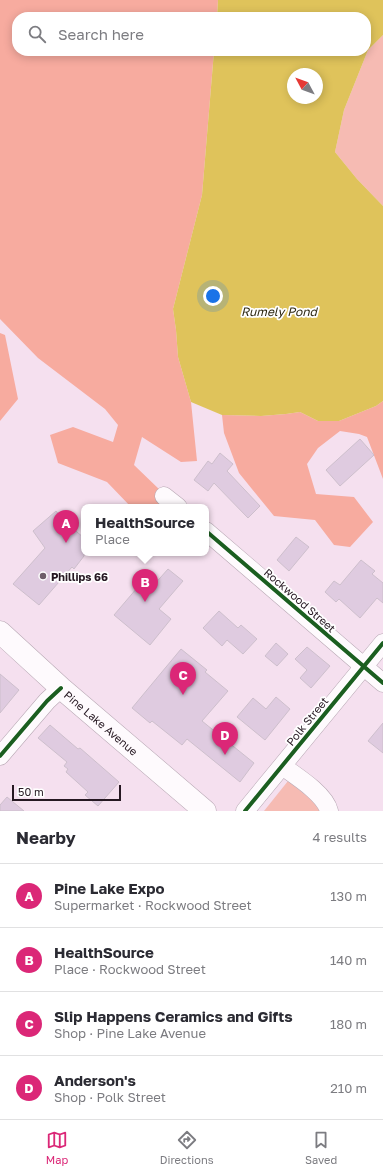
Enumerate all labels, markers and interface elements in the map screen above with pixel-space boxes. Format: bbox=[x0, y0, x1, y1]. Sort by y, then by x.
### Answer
search box bbox=[12, 12, 371, 56]
icon: search bbox=[26, 23, 48, 45]
text: Search here bbox=[58, 25, 144, 43]
north arrow bbox=[287, 68, 323, 104]
your location bbox=[203, 286, 223, 306]
water label: Rumely Pond bbox=[241, 304, 319, 319]
popup bbox=[81, 504, 209, 556]
pin: A bbox=[53, 510, 79, 543]
text: HealthSource bbox=[95, 513, 195, 531]
text: Place bbox=[95, 531, 130, 547]
street label: Rockwood Street bbox=[262, 565, 338, 635]
pin: B bbox=[132, 569, 158, 602]
place label: Phillips 66 bbox=[51, 570, 108, 583]
marker: Phillips 66 bbox=[38, 571, 48, 581]
pin: C bbox=[170, 662, 196, 695]
street label: Pine Lake Avenue bbox=[62, 688, 141, 758]
street label: Polk Street bbox=[283, 694, 331, 748]
pin: D bbox=[212, 722, 238, 755]
scale bar bbox=[12, 783, 121, 802]
text: 50 m bbox=[18, 785, 44, 798]
text: Nearby bbox=[16, 827, 76, 848]
text: 4 results bbox=[313, 829, 367, 845]
text: Pine Lake Expo bbox=[54, 879, 165, 897]
text: A bbox=[24, 888, 34, 904]
text: 130 m bbox=[330, 888, 367, 904]
text: Supermarket · Rockwood Street bbox=[54, 897, 252, 913]
text: HealthSource bbox=[54, 943, 154, 961]
text: B bbox=[24, 952, 34, 968]
text: 140 m bbox=[330, 952, 367, 968]
text: Place · Rockwood Street bbox=[54, 961, 206, 977]
text: Slip Happens Ceramics and Gifts bbox=[54, 1007, 293, 1025]
text: C bbox=[24, 1016, 34, 1032]
text: 180 m bbox=[330, 1016, 367, 1032]
text: Shop · Pine Lake Avenue bbox=[54, 1025, 206, 1041]
text: Anderson's bbox=[54, 1071, 136, 1089]
text: D bbox=[24, 1080, 34, 1096]
text: 210 m bbox=[330, 1080, 367, 1096]
text: Shop · Polk Street bbox=[54, 1089, 166, 1105]
tab: Map bbox=[46, 1129, 68, 1166]
tab: Directions bbox=[160, 1129, 214, 1166]
tab: Saved bbox=[305, 1129, 337, 1166]

